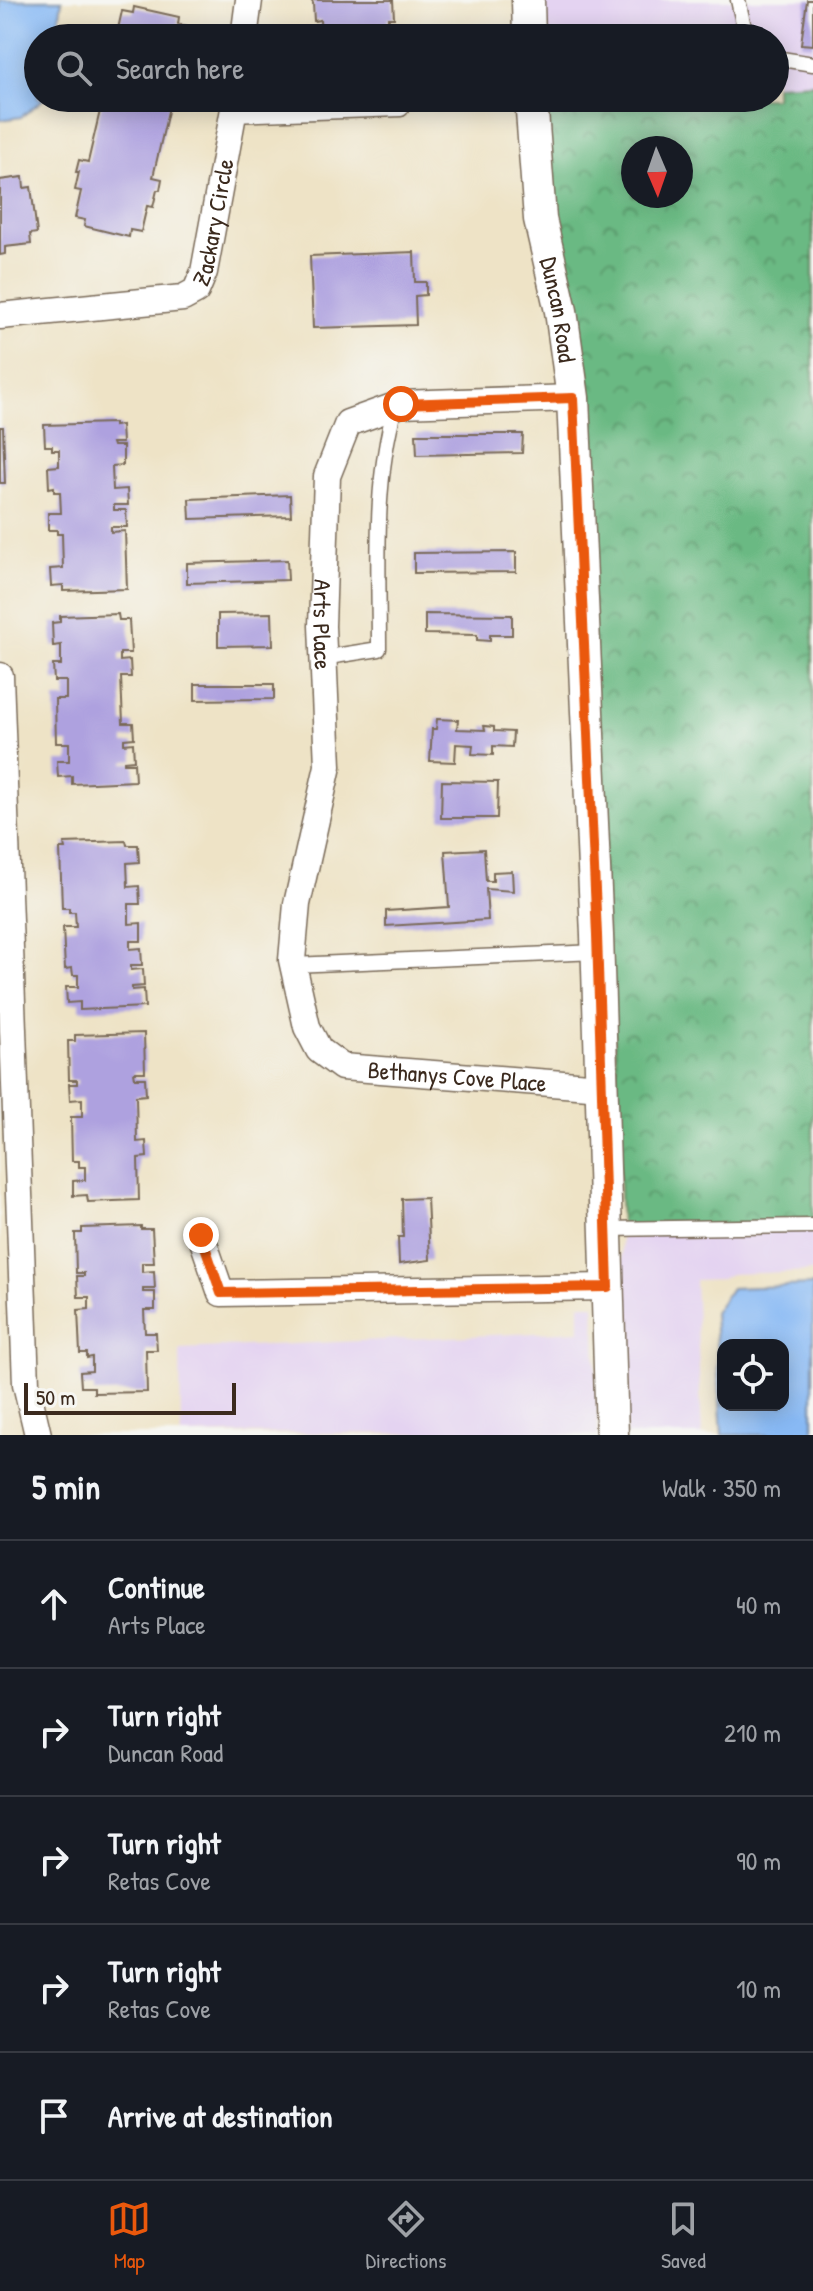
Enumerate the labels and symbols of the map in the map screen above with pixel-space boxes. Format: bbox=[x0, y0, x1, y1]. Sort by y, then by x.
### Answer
north arrow bbox=[621, 136, 693, 208]
street label: Zackary Circle bbox=[184, 156, 241, 291]
street label: Duncan Road bbox=[533, 254, 584, 364]
route start bbox=[383, 386, 419, 422]
street label: Arts Place bbox=[306, 579, 340, 671]
street label: Bethanys Cove Place bbox=[367, 1053, 548, 1099]
route end bbox=[183, 1217, 219, 1253]
scale bar bbox=[24, 1379, 236, 1415]

